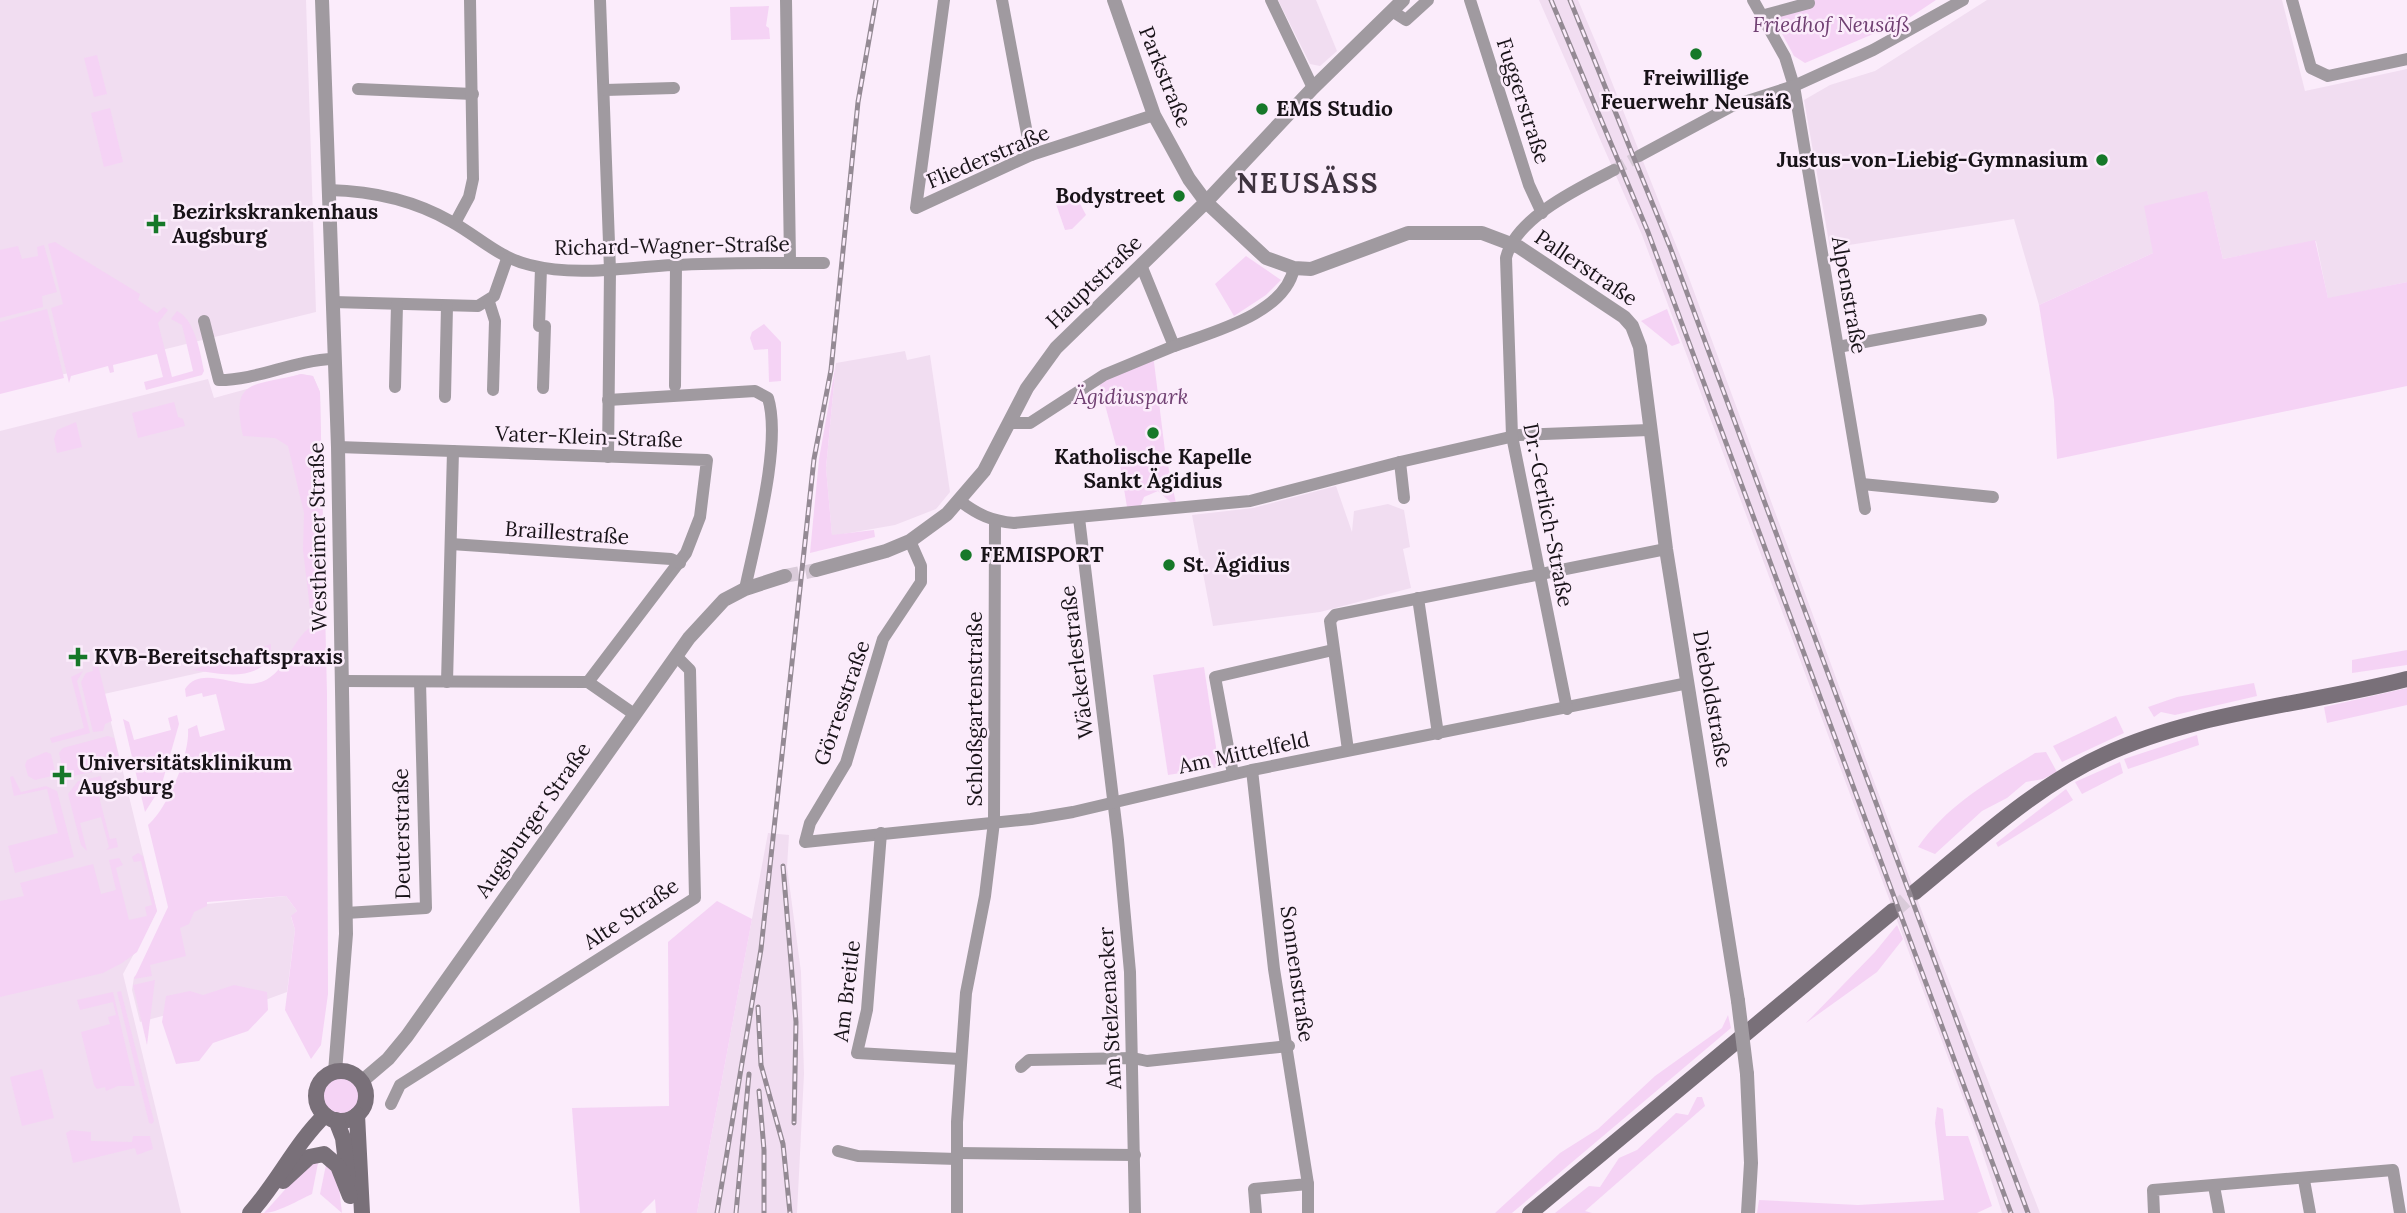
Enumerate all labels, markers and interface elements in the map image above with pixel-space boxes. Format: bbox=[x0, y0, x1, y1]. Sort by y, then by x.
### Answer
park label: Friedhof Neusäß bbox=[1753, 11, 1909, 38]
street label: Parkstraße bbox=[1133, 22, 1198, 131]
street label: Fuggerstraße bbox=[1490, 34, 1557, 167]
marker: Freiwillige Feuerwehr Neusäß bbox=[1688, 46, 1704, 62]
place label: Freiwillige Feuerwehr Neusäß bbox=[1600, 64, 1792, 115]
place label: EMS Studio bbox=[1276, 95, 1393, 122]
marker: EMS Studio bbox=[1254, 101, 1270, 117]
street label: Fliederstraße bbox=[922, 119, 1053, 195]
place label: Justus-von-Liebig-Gymnasium bbox=[1777, 146, 2088, 173]
marker: Justus-von-Liebig-Gymnasium bbox=[2094, 152, 2110, 168]
district label: NEUSÄSS bbox=[1236, 165, 1380, 201]
place label: Bodystreet bbox=[1055, 182, 1165, 209]
marker: Bodystreet bbox=[1171, 188, 1187, 204]
place label: Bezirkskrankenhaus Augsburg bbox=[172, 198, 378, 249]
marker: Bezirkskrankenhaus Augsburg bbox=[146, 214, 166, 234]
street label: Pallerstraße bbox=[1530, 223, 1643, 312]
street label: Hauptstraße bbox=[1040, 229, 1147, 334]
street label: Richard-Wagner-Straße bbox=[554, 230, 790, 261]
street label: Alpenstraße bbox=[1826, 233, 1873, 356]
park label: Ägidiuspark bbox=[1073, 383, 1188, 410]
street label: Vater-Klein-Straße bbox=[494, 420, 683, 453]
street label: Dr.-Gerlich-Straße bbox=[1517, 421, 1580, 609]
marker: Katholische Kapelle Sankt Ägidius bbox=[1145, 425, 1161, 441]
street label: Westheimer Straße bbox=[302, 442, 333, 632]
place label: Katholische Kapelle Sankt Ägidius bbox=[1054, 443, 1252, 494]
street label: Braillestraße bbox=[504, 515, 630, 550]
place label: FEMISPORT bbox=[980, 541, 1104, 568]
marker: FEMISPORT bbox=[958, 547, 974, 563]
place label: St. Ägidius bbox=[1183, 551, 1290, 578]
marker: St. Ägidius bbox=[1161, 557, 1177, 573]
street label: Wäckerlestraße bbox=[1054, 584, 1099, 740]
street label: Schloßgartenstraße bbox=[961, 611, 988, 807]
street label: Dieboldstraße bbox=[1687, 628, 1738, 770]
street label: Görresstraße bbox=[807, 637, 876, 769]
place label: KVB-Bereitschaftspraxis bbox=[94, 643, 343, 670]
marker: KVB-Bereitschaftspraxis bbox=[68, 647, 88, 667]
street label: Am Mittelfeld bbox=[1175, 725, 1312, 780]
street label: Augsburger Straße bbox=[468, 737, 596, 904]
place label: Universitätsklinikum Augsburg bbox=[78, 749, 292, 800]
marker: Universitätsklinikum Augsburg bbox=[52, 765, 72, 785]
street label: Deuterstraße bbox=[387, 768, 416, 900]
street label: Alte Straße bbox=[577, 872, 684, 956]
street label: Sonnenstraße bbox=[1275, 904, 1320, 1044]
street label: Am Stelzenacker bbox=[1092, 926, 1127, 1091]
street label: Am Breitle bbox=[827, 939, 866, 1044]

